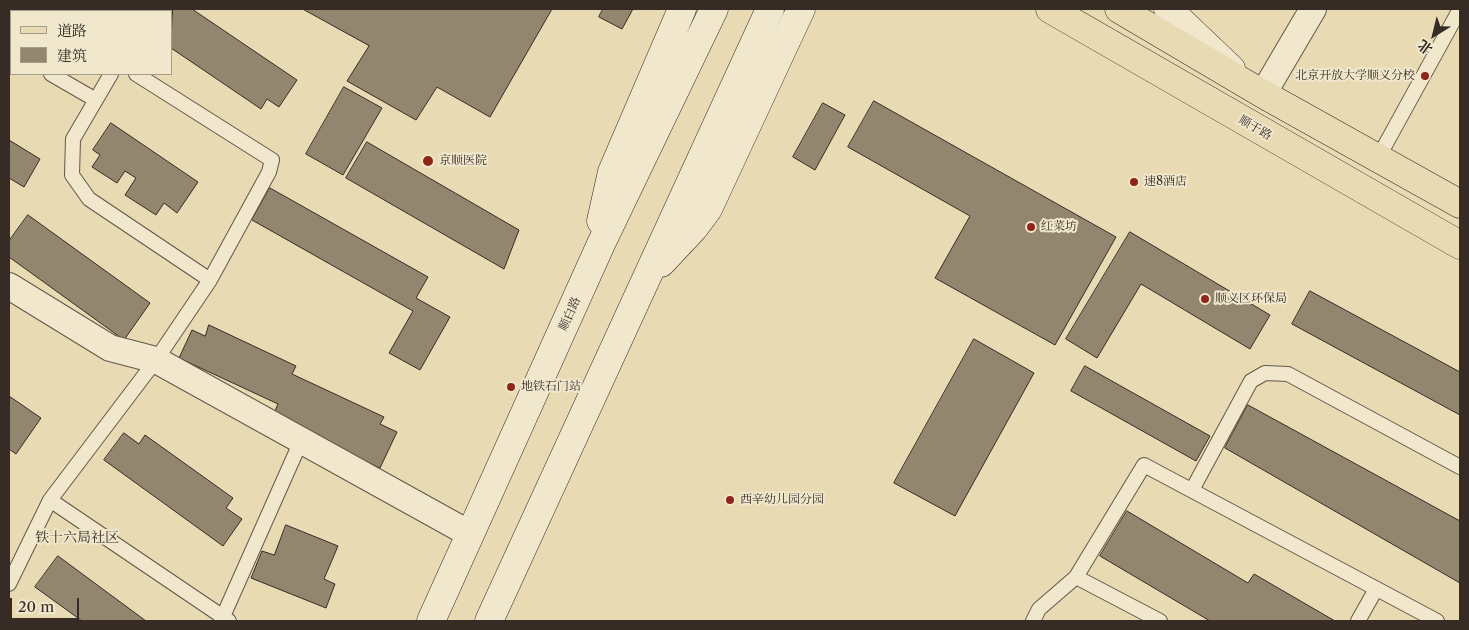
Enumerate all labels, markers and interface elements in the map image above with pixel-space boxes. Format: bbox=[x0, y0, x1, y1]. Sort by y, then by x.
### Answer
legend bbox=[10, 10, 172, 75]
north arrow bbox=[1409, 10, 1459, 60]
text: 道路 bbox=[57, 21, 87, 40]
text: 北 bbox=[1414, 36, 1436, 59]
text: 建筑 bbox=[57, 46, 87, 65]
place label: 北京开放大学顺义分校 bbox=[1295, 69, 1415, 83]
marker: 北京开放大学顺义分校 bbox=[1419, 70, 1431, 82]
street label: 顺于路 bbox=[1236, 113, 1274, 143]
marker: 京顺医院 bbox=[421, 154, 435, 168]
place label: 京顺医院 bbox=[439, 154, 487, 168]
place label: 速8酒店 bbox=[1144, 175, 1187, 189]
marker: 速8酒店 bbox=[1128, 176, 1140, 188]
place label: 红菜坊 bbox=[1041, 220, 1077, 234]
marker: 红菜坊 bbox=[1025, 221, 1037, 233]
place label: 顺义区环保局 bbox=[1215, 292, 1287, 306]
marker: 顺义区环保局 bbox=[1199, 293, 1211, 305]
street label: 顺白路 bbox=[556, 295, 584, 333]
place label: 地铁石门站 bbox=[521, 380, 581, 394]
marker: 地铁石门站 bbox=[505, 381, 517, 393]
place label: 西辛幼儿园分园 bbox=[740, 493, 824, 507]
marker: 西辛幼儿园分园 bbox=[724, 494, 736, 506]
district label: 铁十六局社区 bbox=[35, 530, 119, 546]
scale bar bbox=[12, 588, 81, 620]
text: 20 m bbox=[18, 597, 54, 616]

